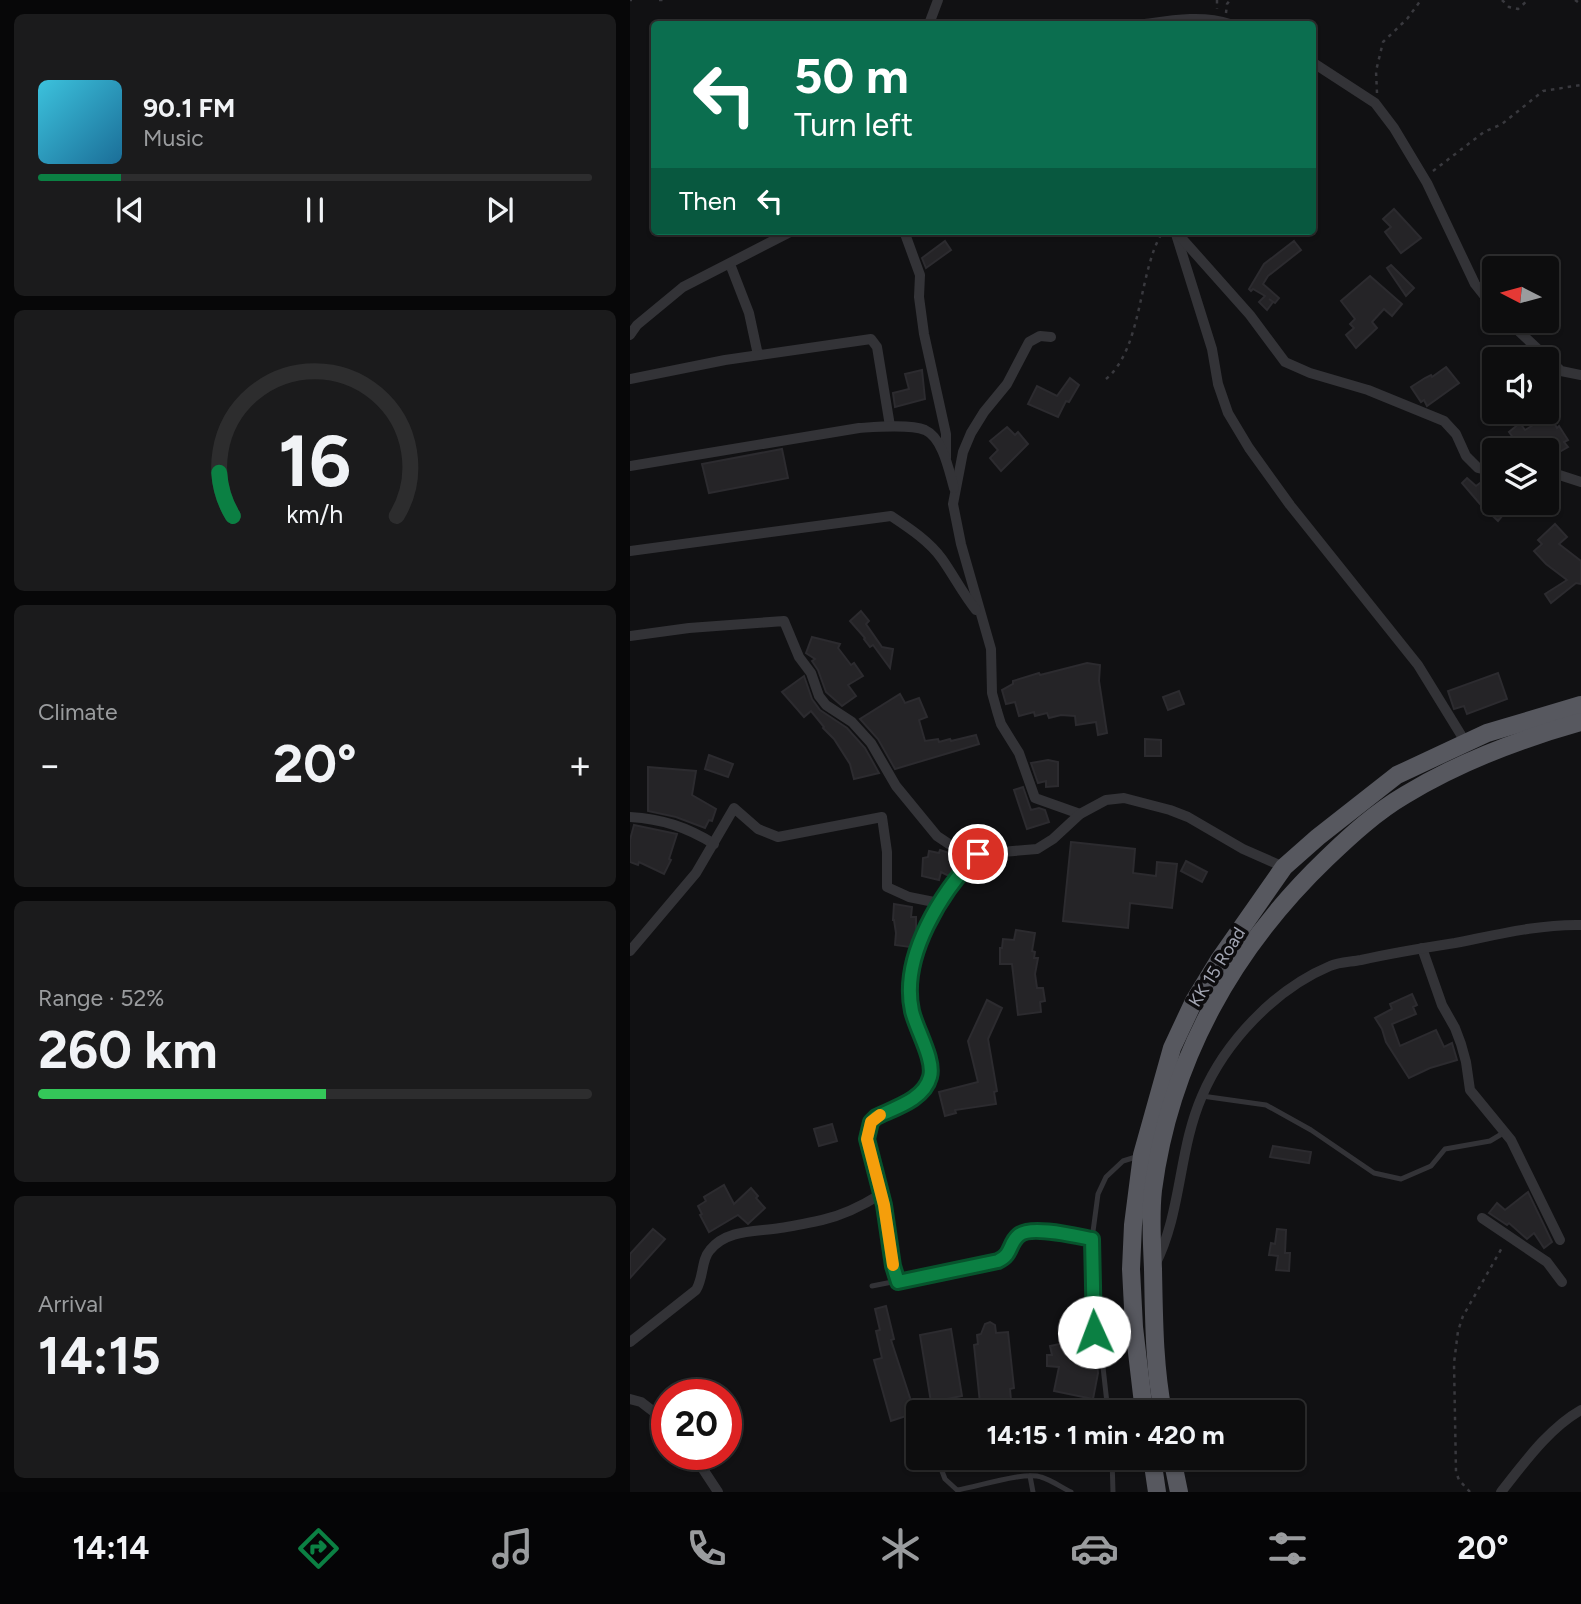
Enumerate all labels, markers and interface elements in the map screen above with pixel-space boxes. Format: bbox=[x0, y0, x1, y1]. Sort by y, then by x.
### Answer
text: 50 m bbox=[794, 46, 909, 105]
icon: left bbox=[679, 49, 770, 140]
text: 90.1 FM bbox=[143, 92, 235, 124]
text: Turn left bbox=[794, 106, 913, 144]
text: Music bbox=[143, 124, 204, 152]
icon: left bbox=[751, 182, 789, 220]
text: Then bbox=[679, 185, 737, 217]
icon: previous bbox=[111, 191, 149, 229]
icon: pause bbox=[296, 191, 334, 229]
icon: next bbox=[481, 191, 519, 229]
north arrow bbox=[1482, 256, 1559, 332]
map controls bbox=[1482, 256, 1559, 515]
button: sound bbox=[1482, 347, 1559, 424]
text: 16 bbox=[279, 418, 351, 505]
button: layers bbox=[1482, 438, 1559, 515]
text: km/h bbox=[286, 499, 344, 529]
text: Climate bbox=[38, 698, 117, 726]
text: 20° bbox=[273, 733, 357, 795]
text: − bbox=[38, 742, 62, 788]
text: + bbox=[568, 742, 592, 788]
pin bbox=[948, 824, 1008, 884]
icon: arrive bbox=[959, 835, 997, 873]
street label: KK 15 Road bbox=[1184, 923, 1250, 1011]
text: Range · 52% bbox=[38, 984, 164, 1012]
text: 260 km bbox=[38, 1019, 218, 1081]
text: Arrival bbox=[38, 1290, 103, 1318]
position arrow bbox=[1057, 1295, 1131, 1369]
text: 14:15 bbox=[38, 1325, 161, 1387]
speed limit sign: 20 bbox=[651, 1379, 742, 1470]
text: 14:15 · 1 min · 420 m bbox=[986, 1419, 1225, 1451]
icon: directions bbox=[294, 1524, 343, 1573]
icon: music bbox=[488, 1524, 537, 1573]
icon: phone bbox=[682, 1524, 731, 1573]
icon: climate bbox=[876, 1524, 925, 1573]
icon: car bbox=[1070, 1524, 1119, 1573]
icon: filters bbox=[1263, 1524, 1312, 1573]
text: 14:14 bbox=[72, 1529, 150, 1567]
text: 20° bbox=[1457, 1529, 1509, 1567]

